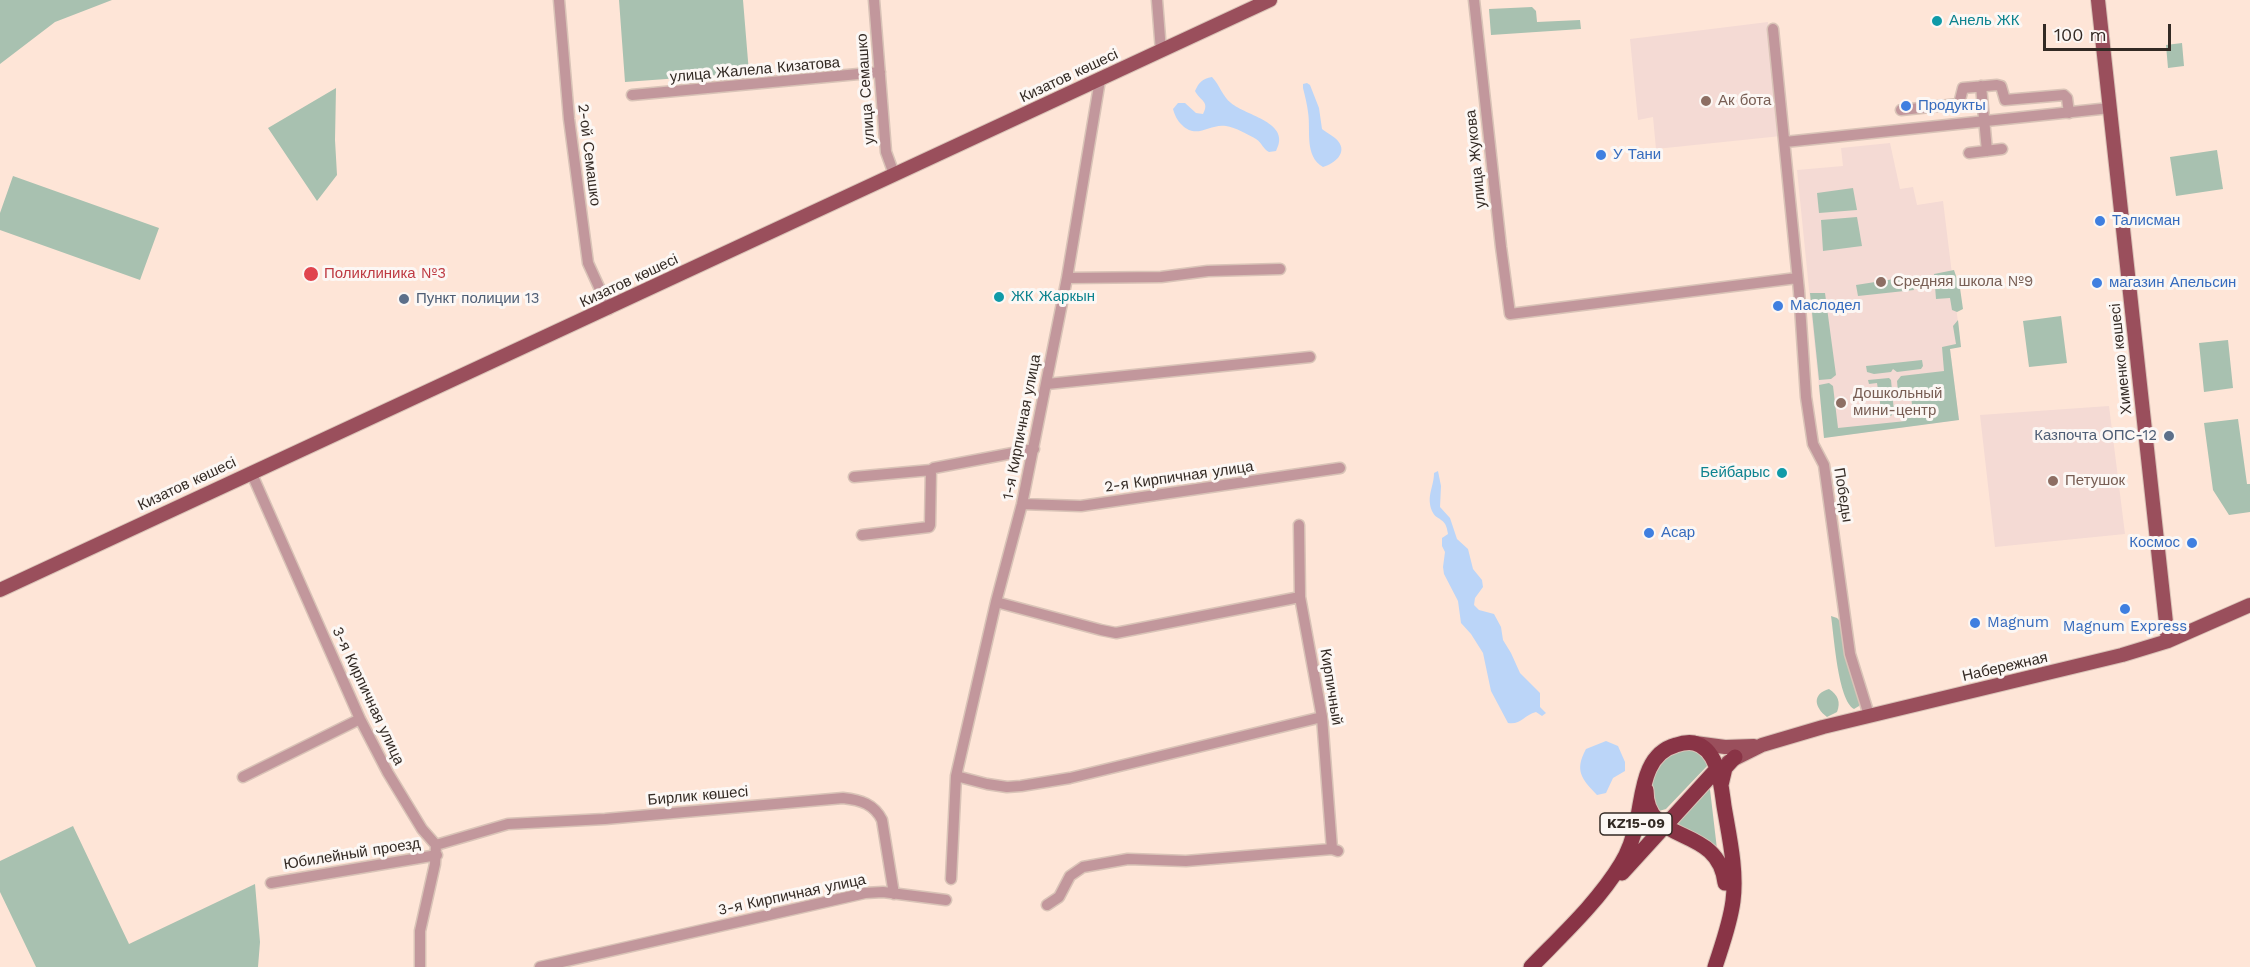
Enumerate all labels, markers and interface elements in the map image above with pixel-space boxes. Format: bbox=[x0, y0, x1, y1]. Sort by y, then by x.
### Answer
place label: Анель ЖК bbox=[1949, 12, 2019, 30]
scale bar bbox=[2046, 12, 2174, 50]
marker: Анель ЖК bbox=[1930, 14, 1944, 28]
text: 100 m bbox=[2054, 24, 2107, 45]
street label: улица Семашко bbox=[853, 33, 879, 145]
street label: Кизатов көшесі bbox=[1017, 45, 1121, 107]
street label: улица Жалела Кизатова bbox=[669, 54, 841, 86]
place label: Ак бота bbox=[1718, 92, 1771, 110]
marker: Ак бота bbox=[1699, 94, 1713, 108]
place label: Продукты bbox=[1918, 97, 1986, 115]
marker: Продукты bbox=[1899, 99, 1913, 113]
street label: 2-ой Семашко bbox=[574, 103, 604, 207]
street label: улица Жукова bbox=[1462, 109, 1490, 209]
place label: У Тани bbox=[1613, 146, 1661, 164]
marker: У Тани bbox=[1594, 148, 1608, 162]
place label: Талисман bbox=[2112, 212, 2180, 230]
marker: Талисман bbox=[2093, 214, 2107, 228]
street label: Кизатов көшесі bbox=[577, 250, 681, 312]
marker: Поликлиника №3 bbox=[302, 265, 320, 283]
place label: Поликлиника №3 bbox=[324, 265, 446, 283]
place label: Средняя школа №9 bbox=[1893, 273, 2033, 291]
place label: магазин Апельсин bbox=[2109, 274, 2236, 292]
marker: Средняя школа №9 bbox=[1874, 275, 1888, 289]
marker: магазин Апельсин bbox=[2090, 276, 2104, 290]
place label: ЖК Жаркын bbox=[1011, 288, 1095, 306]
place label: Пункт полиции 13 bbox=[416, 290, 540, 308]
marker: ЖК Жаркын bbox=[992, 290, 1006, 304]
marker: Пункт полиции 13 bbox=[397, 292, 411, 306]
place label: Маслодел bbox=[1790, 297, 1861, 315]
marker: Маслодел bbox=[1771, 299, 1785, 313]
street label: Хименко көшесі bbox=[2106, 303, 2136, 415]
street label: 1-я Кирпичная улица bbox=[999, 353, 1045, 501]
place label: Дошкольный мини-центр bbox=[1853, 385, 1942, 420]
marker: Дошкольный мини-центр bbox=[1834, 396, 1848, 410]
place label: Казпочта ОПС-12 bbox=[2034, 427, 2157, 445]
marker: Казпочта ОПС-12 bbox=[2162, 429, 2176, 443]
street label: Кизатов көшесі bbox=[135, 453, 239, 515]
street label: 2-я Кирпичная улица bbox=[1103, 458, 1255, 496]
place label: Бейбарыс bbox=[1700, 464, 1770, 482]
marker: Бейбарыс bbox=[1775, 466, 1789, 480]
street label: Победы bbox=[1830, 466, 1856, 524]
place label: Петушок bbox=[2065, 472, 2125, 490]
marker: Петушок bbox=[2046, 474, 2060, 488]
place label: Асар bbox=[1661, 524, 1695, 542]
marker: Асар bbox=[1642, 526, 1656, 540]
place label: Космос bbox=[2129, 534, 2180, 552]
marker: Космос bbox=[2185, 536, 2199, 550]
marker: Magnum Express bbox=[2118, 602, 2132, 616]
place label: Magnum bbox=[1987, 614, 2049, 632]
marker: Magnum bbox=[1968, 616, 1982, 630]
place label: Magnum Express bbox=[2063, 618, 2187, 636]
street label: 3-я Кирпичная улица bbox=[328, 624, 408, 768]
street label: Кирпичный bbox=[1316, 647, 1346, 727]
street label: Набережная bbox=[1960, 648, 2050, 686]
street label: Бирлик көшесі bbox=[647, 783, 749, 809]
road number: KZ15-09 bbox=[1600, 813, 1672, 835]
street label: Юбилейный проезд bbox=[282, 834, 422, 874]
street label: 3-я Кирпичная улица bbox=[717, 871, 867, 919]

